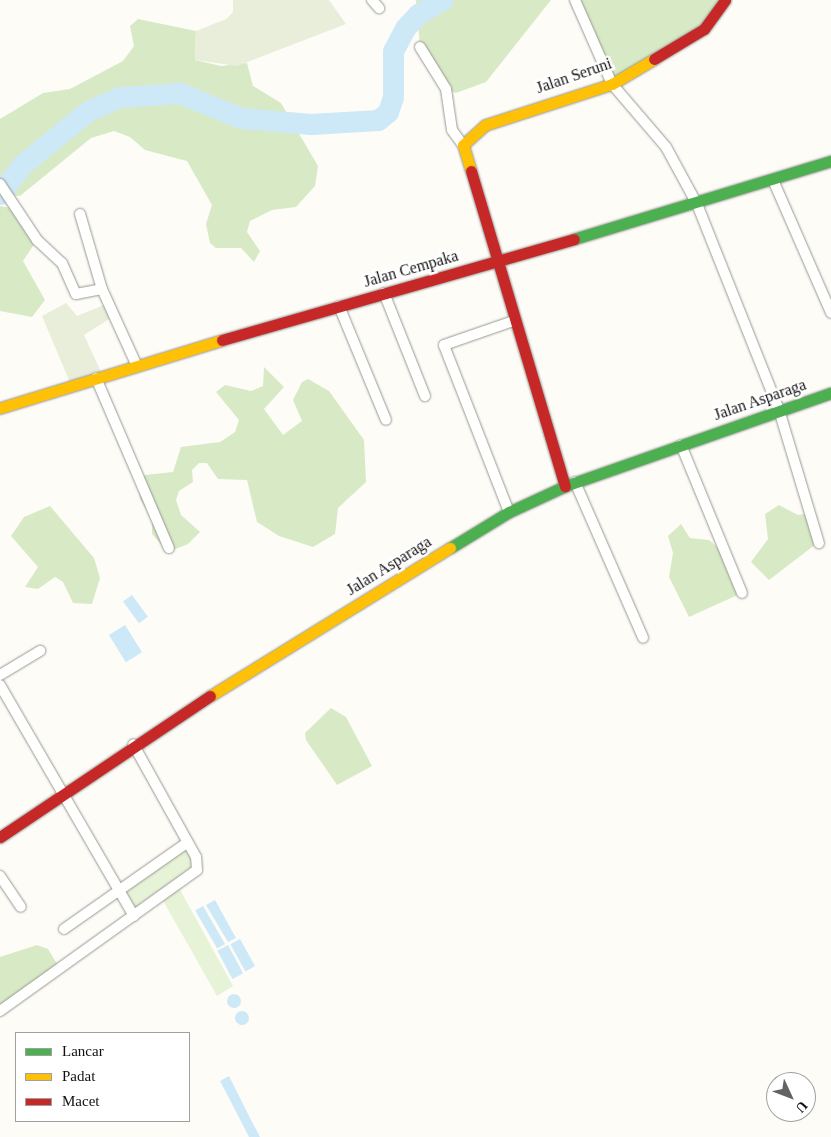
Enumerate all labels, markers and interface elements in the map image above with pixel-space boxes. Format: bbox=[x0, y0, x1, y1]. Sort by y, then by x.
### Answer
street label: Jalan Seruni bbox=[534, 54, 614, 98]
street label: Jalan Cempaka bbox=[362, 246, 460, 292]
street label: Jalan Asparaga bbox=[711, 375, 809, 425]
street label: Jalan Asparaga bbox=[343, 532, 435, 600]
legend bbox=[15, 1032, 190, 1122]
text: Lancar bbox=[62, 1043, 104, 1059]
text: Padat bbox=[62, 1068, 95, 1084]
north arrow bbox=[766, 1072, 816, 1122]
text: Macet bbox=[62, 1093, 99, 1109]
text: U bbox=[793, 1098, 811, 1116]

